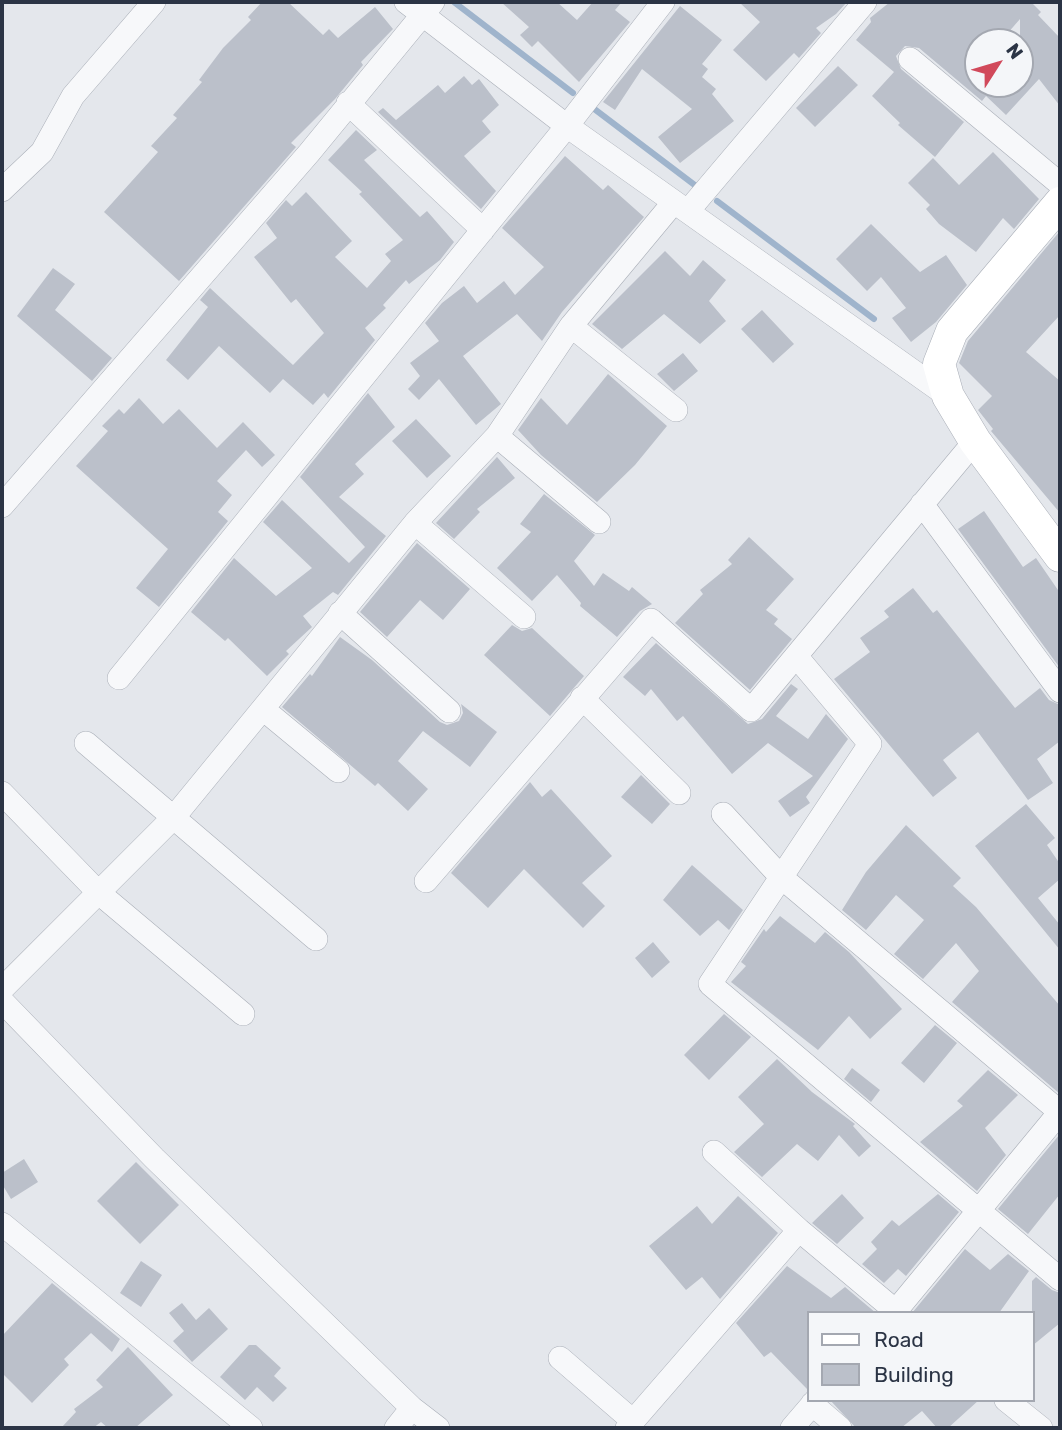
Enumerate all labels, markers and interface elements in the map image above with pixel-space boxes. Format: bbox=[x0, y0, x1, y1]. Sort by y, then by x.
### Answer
north arrow bbox=[964, 28, 1034, 98]
text: N bbox=[1001, 39, 1028, 64]
legend bbox=[806, 1311, 1034, 1402]
text: Road bbox=[874, 1327, 924, 1352]
text: Building bbox=[874, 1362, 954, 1387]

